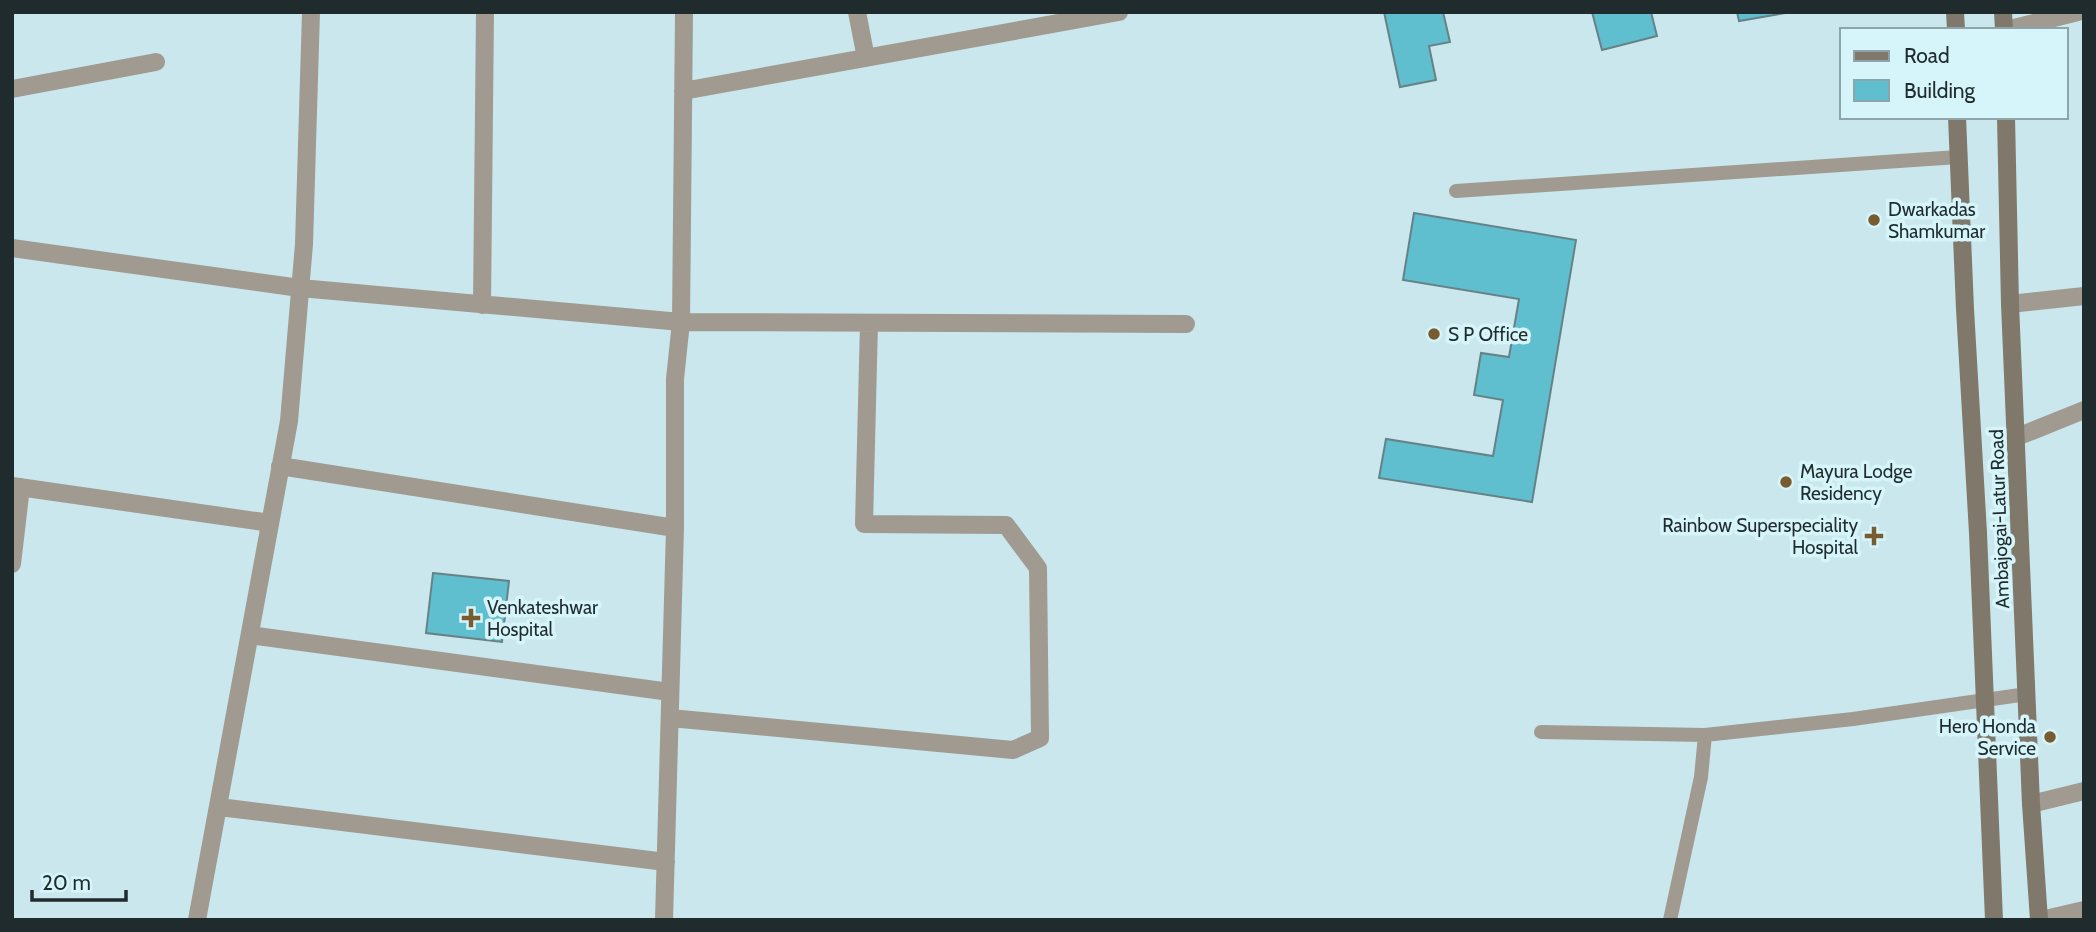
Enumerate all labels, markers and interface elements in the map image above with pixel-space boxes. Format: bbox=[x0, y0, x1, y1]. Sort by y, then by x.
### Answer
legend bbox=[1840, 28, 2068, 119]
text: Road bbox=[1904, 43, 1950, 68]
text: Building bbox=[1904, 78, 1976, 103]
place label: Dwarkadas Shamkumar bbox=[1888, 198, 1985, 243]
marker: Dwarkadas Shamkumar bbox=[1866, 212, 1882, 228]
place label: S P Office bbox=[1448, 323, 1528, 346]
marker: S P Office bbox=[1426, 326, 1442, 342]
street label: Ambajogai-Latur Road bbox=[1985, 429, 2014, 609]
place label: Mayura Lodge Residency bbox=[1800, 460, 1913, 505]
marker: Mayura Lodge Residency bbox=[1778, 474, 1794, 490]
place label: Rainbow Superspeciality Hospital bbox=[1662, 514, 1859, 559]
marker: Rainbow Superspeciality Hospital bbox=[1864, 526, 1884, 546]
place label: Venkateshwar Hospital bbox=[487, 596, 598, 641]
marker: Venkateshwar Hospital bbox=[461, 608, 481, 628]
place label: Hero Honda Service bbox=[1939, 715, 2036, 760]
marker: Hero Honda Service bbox=[2042, 729, 2058, 745]
scale bar bbox=[32, 858, 126, 902]
text: 20 m bbox=[42, 870, 91, 895]

